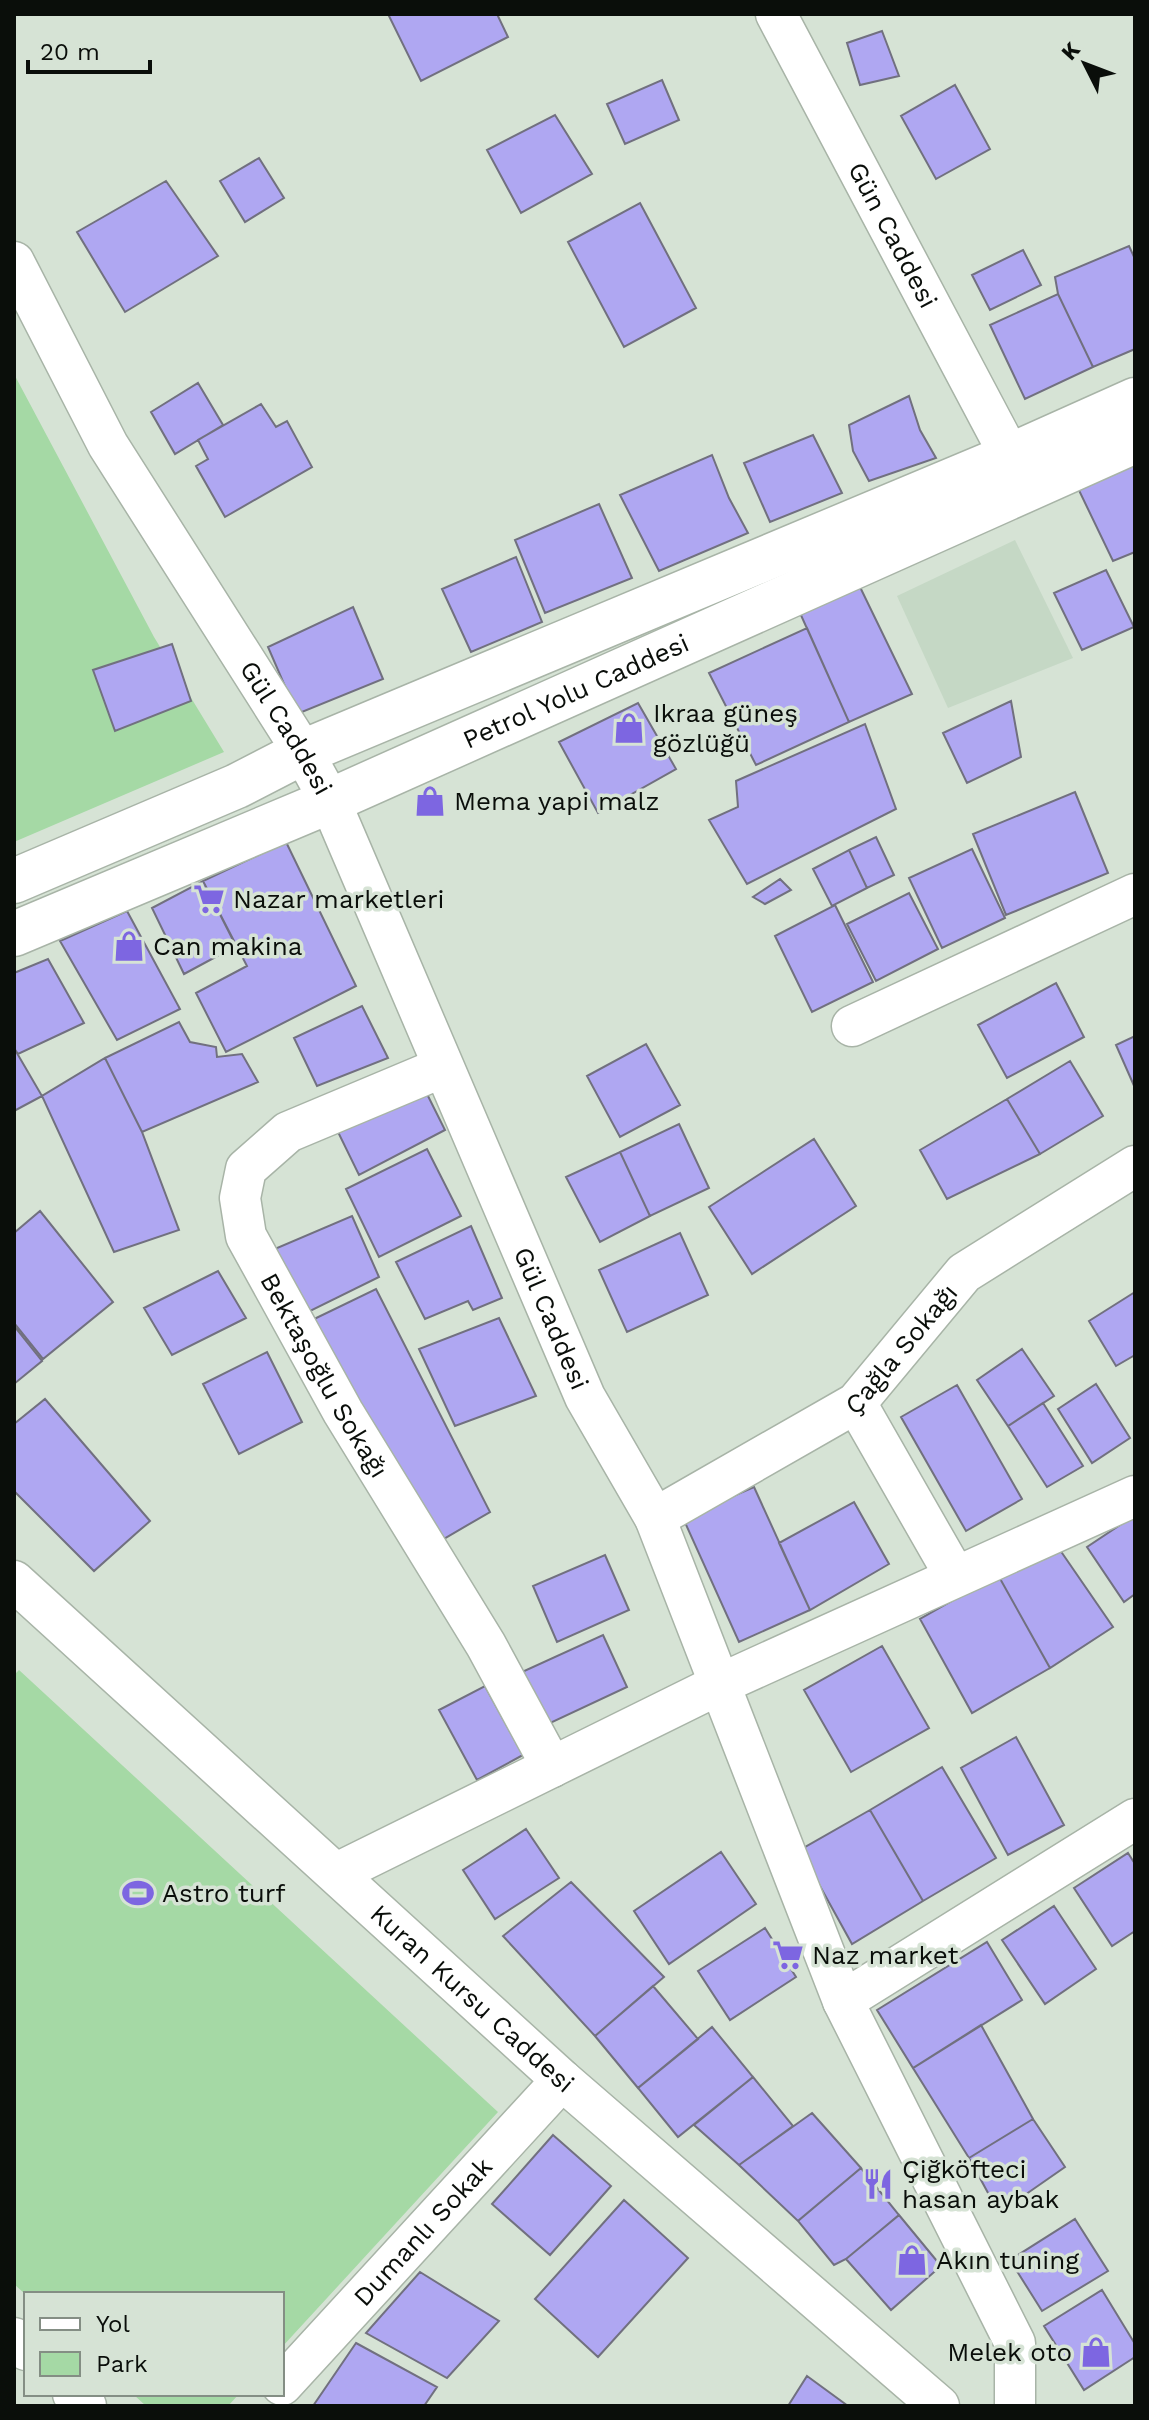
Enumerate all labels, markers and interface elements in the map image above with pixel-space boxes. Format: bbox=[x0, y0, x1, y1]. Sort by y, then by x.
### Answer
scale bar bbox=[28, 24, 150, 74]
north arrow bbox=[1045, 24, 1125, 104]
text: K bbox=[1056, 36, 1085, 65]
text: 20 m bbox=[40, 38, 100, 66]
street label: Gün Caddesi bbox=[842, 157, 944, 313]
street label: Petrol Yolu Caddesi bbox=[458, 628, 693, 755]
street label: Gül Caddesi bbox=[234, 655, 339, 800]
place label: Ikraa güneş gözlüğü bbox=[653, 698, 798, 758]
shop icon: Ikraa güneş gözlüğü bbox=[612, 711, 646, 745]
shop icon: Mema yapi malz bbox=[413, 784, 447, 818]
place label: Mema yapi malz bbox=[454, 786, 659, 816]
supermarket icon: Nazar marketleri bbox=[192, 882, 226, 916]
place label: Nazar marketleri bbox=[233, 884, 444, 914]
shop icon: Can makina bbox=[112, 929, 146, 963]
place label: Can makina bbox=[153, 931, 303, 961]
street label: Gül Caddesi bbox=[508, 1243, 595, 1394]
street label: Bektaşoğlu Sokağı bbox=[254, 1268, 395, 1483]
street label: Çağla Sokağı bbox=[840, 1278, 964, 1421]
sports icon: Astro turf bbox=[121, 1876, 155, 1910]
place label: Astro turf bbox=[162, 1878, 286, 1908]
street label: Kuran Kursu Caddesi bbox=[365, 1898, 580, 2099]
supermarket icon: Naz market bbox=[771, 1938, 805, 1972]
place label: Naz market bbox=[812, 1940, 958, 1970]
street label: Dumanlı Sokak bbox=[347, 2151, 498, 2312]
place label: Çiğköfteci hasan aybak bbox=[902, 2154, 1060, 2214]
restaurant icon: Çiğköfteci hasan aybak bbox=[861, 2167, 895, 2201]
shop icon: Akın tuning bbox=[895, 2243, 929, 2277]
place label: Akın tuning bbox=[936, 2245, 1079, 2275]
legend bbox=[24, 2292, 284, 2396]
text: Yol bbox=[96, 2310, 130, 2338]
shop icon: Melek oto bbox=[1079, 2335, 1113, 2369]
place label: Melek oto bbox=[947, 2337, 1072, 2367]
text: Park bbox=[96, 2350, 148, 2378]

